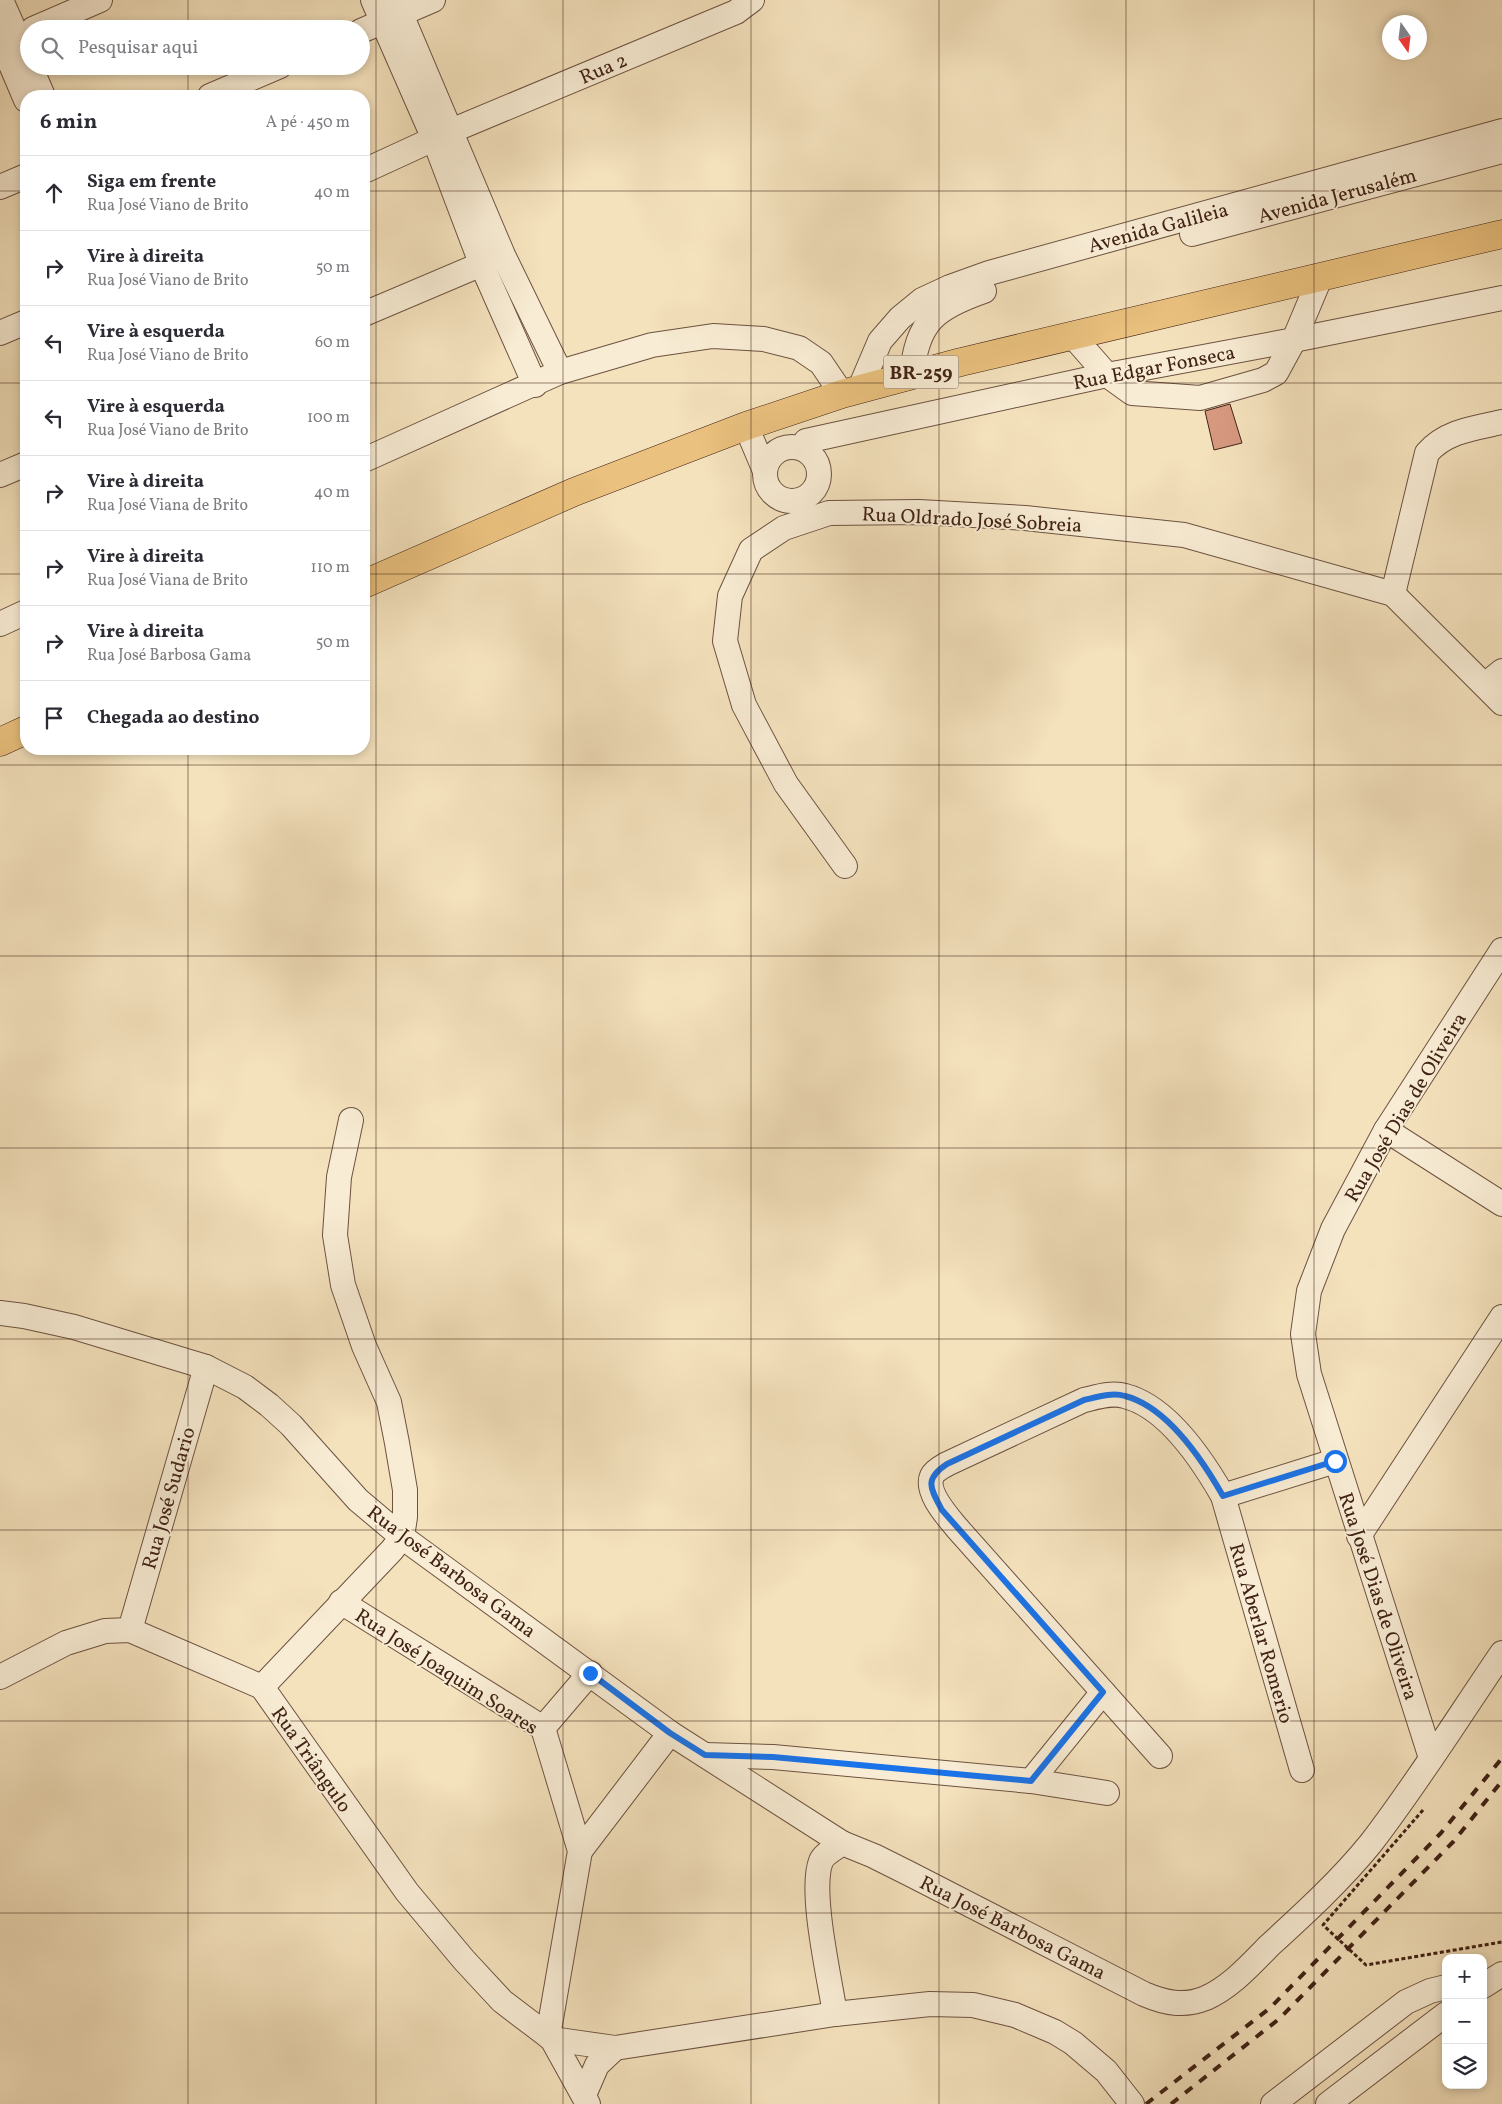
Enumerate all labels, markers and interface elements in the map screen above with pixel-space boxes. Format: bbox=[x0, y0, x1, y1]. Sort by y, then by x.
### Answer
north arrow bbox=[1382, 15, 1427, 60]
search box bbox=[20, 20, 370, 75]
icon: search bbox=[38, 34, 66, 62]
text: Pesquisar aqui bbox=[78, 35, 198, 61]
street label: Rua 2 bbox=[575, 47, 632, 92]
text: 6 min bbox=[40, 108, 97, 137]
text: A pé · 450 m bbox=[266, 112, 350, 134]
street label: Avenida Jerusalém bbox=[1255, 162, 1420, 232]
text: Siga em frente bbox=[87, 169, 216, 195]
icon: ahead bbox=[40, 179, 68, 207]
text: 40 m bbox=[314, 182, 350, 204]
text: Rua José Viano de Brito bbox=[87, 195, 249, 217]
street label: Avenida Galileia bbox=[1085, 197, 1232, 261]
text: Vire à direita bbox=[87, 244, 204, 270]
icon: right bbox=[40, 254, 68, 282]
text: 50 m bbox=[316, 257, 350, 279]
text: Rua José Viano de Brito bbox=[87, 270, 249, 292]
text: Vire à esquerda bbox=[87, 319, 225, 345]
icon: left bbox=[40, 329, 68, 357]
text: 60 m bbox=[315, 332, 350, 354]
street label: Rua Edgar Fonseca bbox=[1071, 340, 1238, 398]
text: Rua José Viano de Brito bbox=[87, 345, 249, 367]
road number: BR-259 bbox=[884, 356, 958, 388]
text: Vire à esquerda bbox=[87, 394, 225, 420]
icon: left bbox=[40, 404, 68, 432]
text: 100 m bbox=[307, 407, 350, 429]
text: Rua José Viano de Brito bbox=[87, 420, 249, 442]
text: Vire à direita bbox=[87, 469, 204, 495]
icon: right bbox=[40, 479, 68, 507]
text: 40 m bbox=[314, 482, 350, 504]
text: Rua José Viana de Brito bbox=[87, 495, 248, 517]
street label: Rua Oldrado José Sobreia bbox=[861, 501, 1083, 541]
text: Vire à direita bbox=[87, 544, 204, 570]
icon: right bbox=[40, 554, 68, 582]
text: 110 m bbox=[311, 557, 350, 579]
text: Rua José Viana de Brito bbox=[87, 570, 248, 592]
text: Vire à direita bbox=[87, 619, 204, 645]
icon: right bbox=[40, 629, 68, 657]
text: 50 m bbox=[316, 632, 350, 654]
text: Rua José Barbosa Gama bbox=[87, 645, 251, 667]
icon: arrive bbox=[40, 704, 68, 732]
text: Chegada ao destino bbox=[87, 705, 259, 731]
street label: Rua José Dias de Oliveira bbox=[1339, 1008, 1475, 1208]
street label: Rua José Sudario bbox=[136, 1424, 204, 1573]
route start bbox=[1324, 1450, 1347, 1473]
street label: Rua José Dias de Oliveira bbox=[1330, 1489, 1424, 1704]
street label: Rua José Barbosa Gama bbox=[360, 1500, 541, 1646]
street label: Rua Aberlar Romerio bbox=[1221, 1540, 1299, 1727]
street label: Rua José Joaquim Soares bbox=[349, 1603, 543, 1743]
route end bbox=[579, 1662, 602, 1685]
street label: Rua Triângulo bbox=[263, 1701, 357, 1819]
street label: Rua José Barbosa Gama bbox=[914, 1870, 1110, 1988]
map controls bbox=[1442, 1954, 1487, 2089]
button: + bbox=[1442, 1954, 1487, 1999]
button: − bbox=[1442, 1999, 1487, 2044]
button: layers bbox=[1442, 2044, 1487, 2089]

